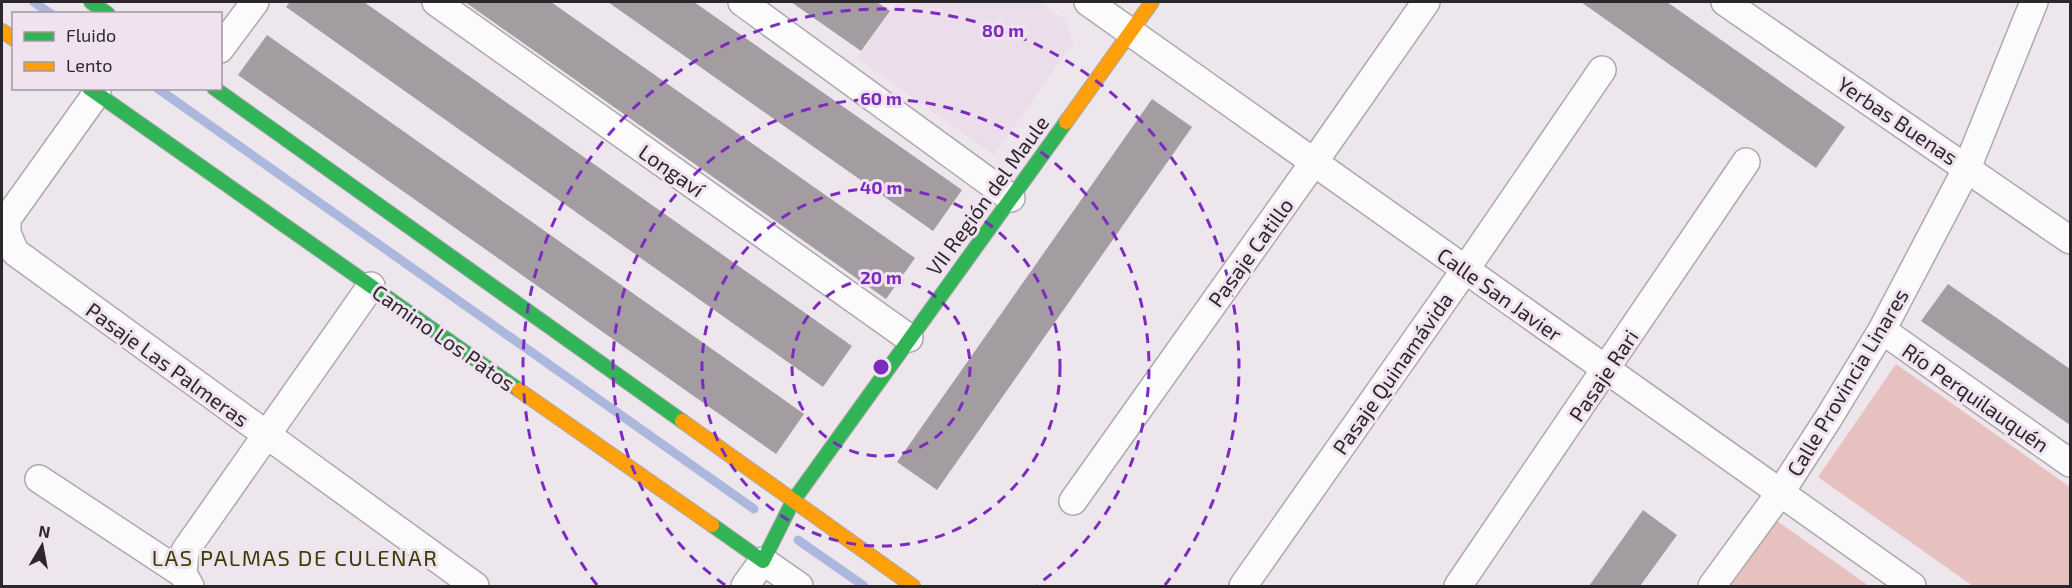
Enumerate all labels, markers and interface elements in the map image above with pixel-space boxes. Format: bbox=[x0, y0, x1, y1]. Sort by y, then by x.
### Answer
legend bbox=[12, 12, 222, 90]
text: 80 m bbox=[982, 19, 1024, 41]
text: Fluido bbox=[66, 24, 116, 46]
text: Lento bbox=[66, 54, 112, 76]
street label: Yerbas Buenas bbox=[1833, 71, 1963, 169]
text: 60 m bbox=[860, 87, 902, 109]
street label: VII Región del Maule bbox=[921, 110, 1053, 280]
street label: Longaví bbox=[634, 138, 710, 202]
text: 40 m bbox=[860, 176, 902, 198]
street label: Pasaje Catillo bbox=[1202, 193, 1299, 312]
street label: Calle San Javier bbox=[1433, 242, 1568, 347]
text: 20 m bbox=[860, 266, 902, 288]
street label: Camino Los Patos bbox=[368, 278, 520, 396]
street label: Calle Provincia Linares bbox=[1781, 284, 1913, 480]
street label: Pasaje Quinamávida bbox=[1327, 287, 1458, 459]
street label: Pasaje Las Palmeras bbox=[81, 296, 254, 432]
street label: Pasaje Rari bbox=[1563, 324, 1644, 426]
street label: Río Perquilauquén bbox=[1898, 337, 2054, 457]
centre of rings bbox=[871, 357, 891, 377]
north arrow bbox=[12, 516, 72, 576]
text: N bbox=[37, 520, 52, 541]
district label: LAS PALMAS DE CULENAR bbox=[152, 544, 438, 570]

